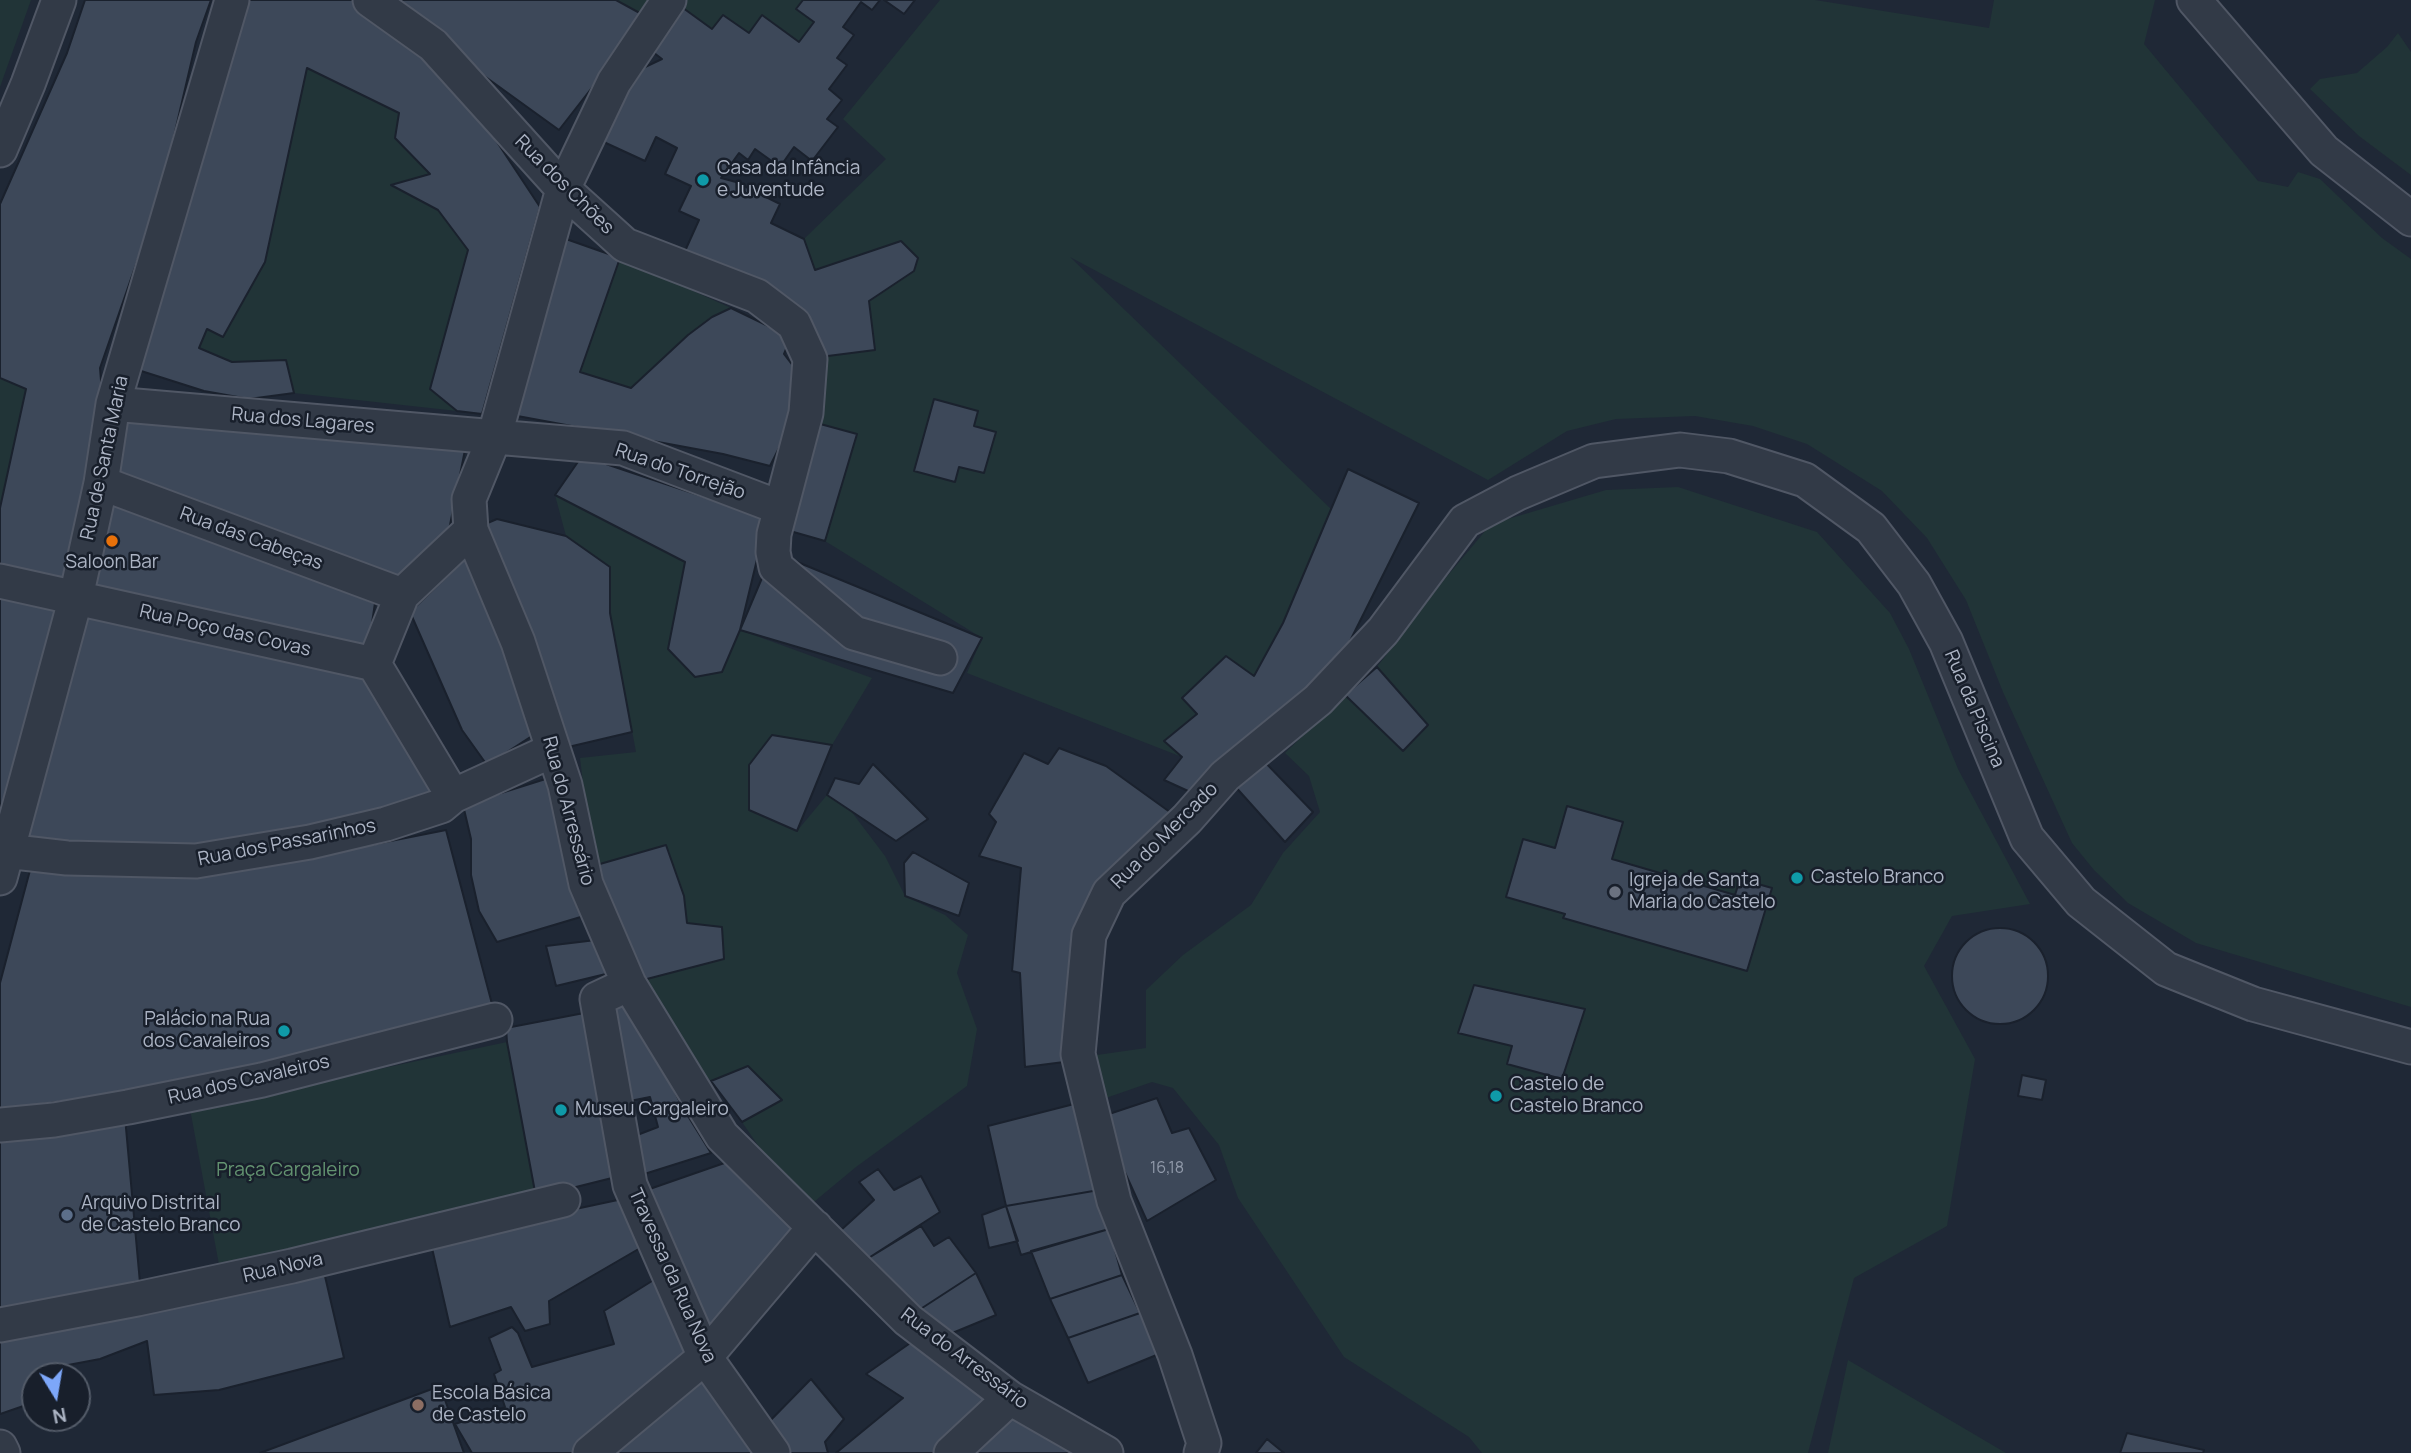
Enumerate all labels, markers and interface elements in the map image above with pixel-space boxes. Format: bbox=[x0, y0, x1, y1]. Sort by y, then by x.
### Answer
street label: Rua dos Chões bbox=[510, 131, 618, 239]
place label: Casa da Infância e Juventude bbox=[717, 158, 860, 202]
marker: Casa da Infância e Juventude bbox=[695, 172, 711, 188]
street label: Rua de Santa Maria bbox=[76, 374, 134, 542]
street label: Rua dos Lagares bbox=[230, 403, 376, 439]
street label: Rua do Torrejão bbox=[612, 439, 748, 505]
street label: Rua das Cabeças bbox=[176, 503, 326, 575]
marker: Saloon Bar bbox=[104, 533, 120, 549]
place label: Saloon Bar bbox=[65, 552, 159, 574]
street label: Rua Poço das Covas bbox=[137, 600, 313, 662]
street label: Rua da Piscina bbox=[1939, 647, 2009, 771]
street label: Rua do Arressário bbox=[537, 734, 599, 888]
street label: Rua do Mercado bbox=[1107, 778, 1223, 894]
street label: Rua dos Passarinhos bbox=[196, 815, 378, 871]
place label: Castelo Branco bbox=[1811, 867, 1944, 889]
place label: Igreja de Santa Maria do Castelo bbox=[1629, 870, 1776, 914]
marker: Castelo Branco bbox=[1789, 870, 1805, 886]
marker: Igreja de Santa Maria do Castelo bbox=[1607, 884, 1623, 900]
place label: Palácio na Rua dos Cavaleiros bbox=[143, 1009, 270, 1053]
marker: Palácio na Rua dos Cavaleiros bbox=[276, 1023, 292, 1039]
street label: Rua dos Cavaleiros bbox=[166, 1050, 332, 1110]
place label: Castelo de Castelo Branco bbox=[1510, 1074, 1643, 1118]
marker: Castelo de Castelo Branco bbox=[1488, 1088, 1504, 1104]
place label: Museu Cargaleiro bbox=[575, 1099, 729, 1121]
marker: Museu Cargaleiro bbox=[553, 1102, 569, 1118]
house number: 16,18 bbox=[1150, 1159, 1184, 1179]
park label: Praça Cargaleiro bbox=[216, 1160, 360, 1182]
street label: Travessa da Rua Nova bbox=[623, 1185, 721, 1367]
place label: Arquivo Distrital de Castelo Branco bbox=[81, 1193, 240, 1237]
marker: Arquivo Distrital de Castelo Branco bbox=[59, 1207, 75, 1223]
street label: Rua Nova bbox=[241, 1248, 325, 1288]
street label: Rua do Arressário bbox=[896, 1304, 1032, 1414]
north arrow bbox=[21, 1362, 91, 1432]
place label: Escola Básica de Castelo bbox=[432, 1383, 551, 1427]
marker: Escola Básica de Castelo bbox=[410, 1397, 426, 1413]
text: N bbox=[50, 1402, 69, 1430]

